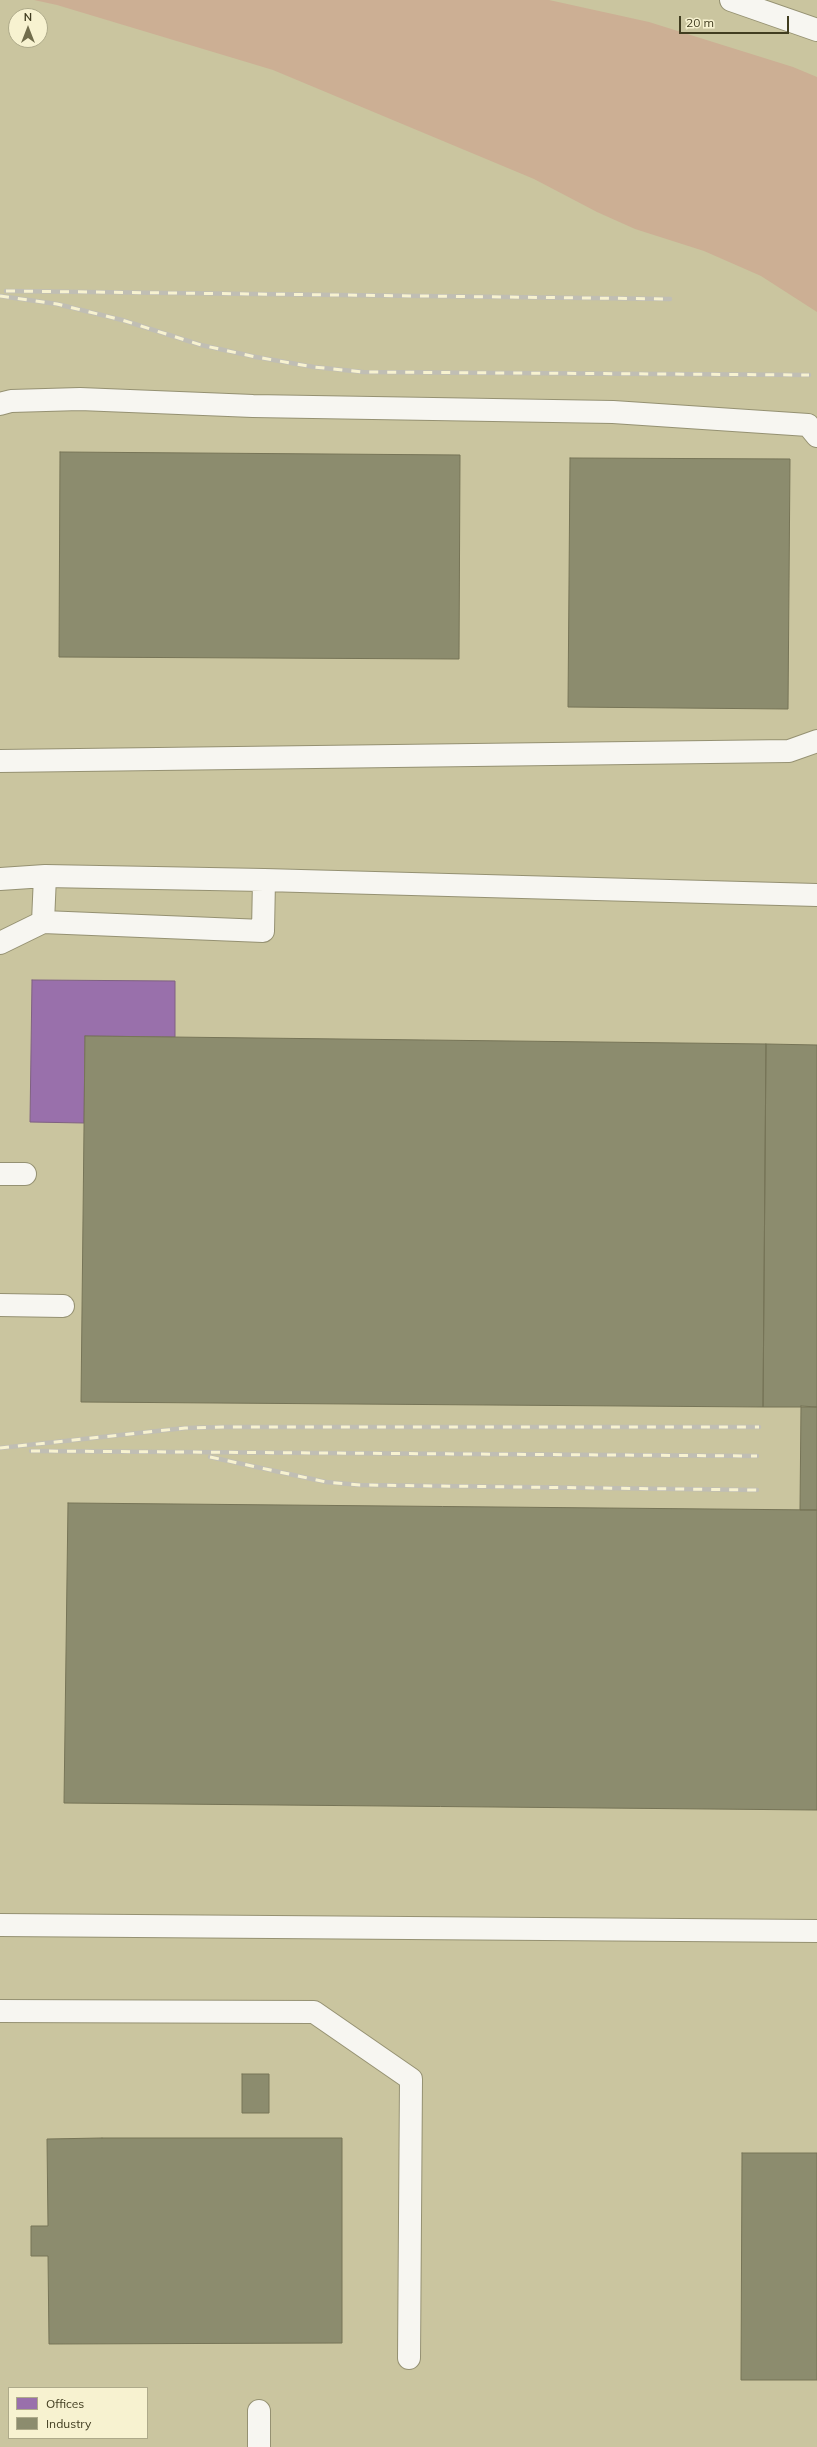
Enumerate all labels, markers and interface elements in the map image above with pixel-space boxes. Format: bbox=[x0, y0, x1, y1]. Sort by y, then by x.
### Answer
north arrow bbox=[8, 8, 48, 48]
scale bar bbox=[681, 8, 791, 34]
text: N bbox=[24, 10, 32, 24]
text: 20 m bbox=[686, 15, 714, 30]
legend bbox=[8, 2387, 148, 2439]
text: Offices bbox=[46, 2396, 84, 2411]
text: Industry bbox=[46, 2416, 91, 2431]

